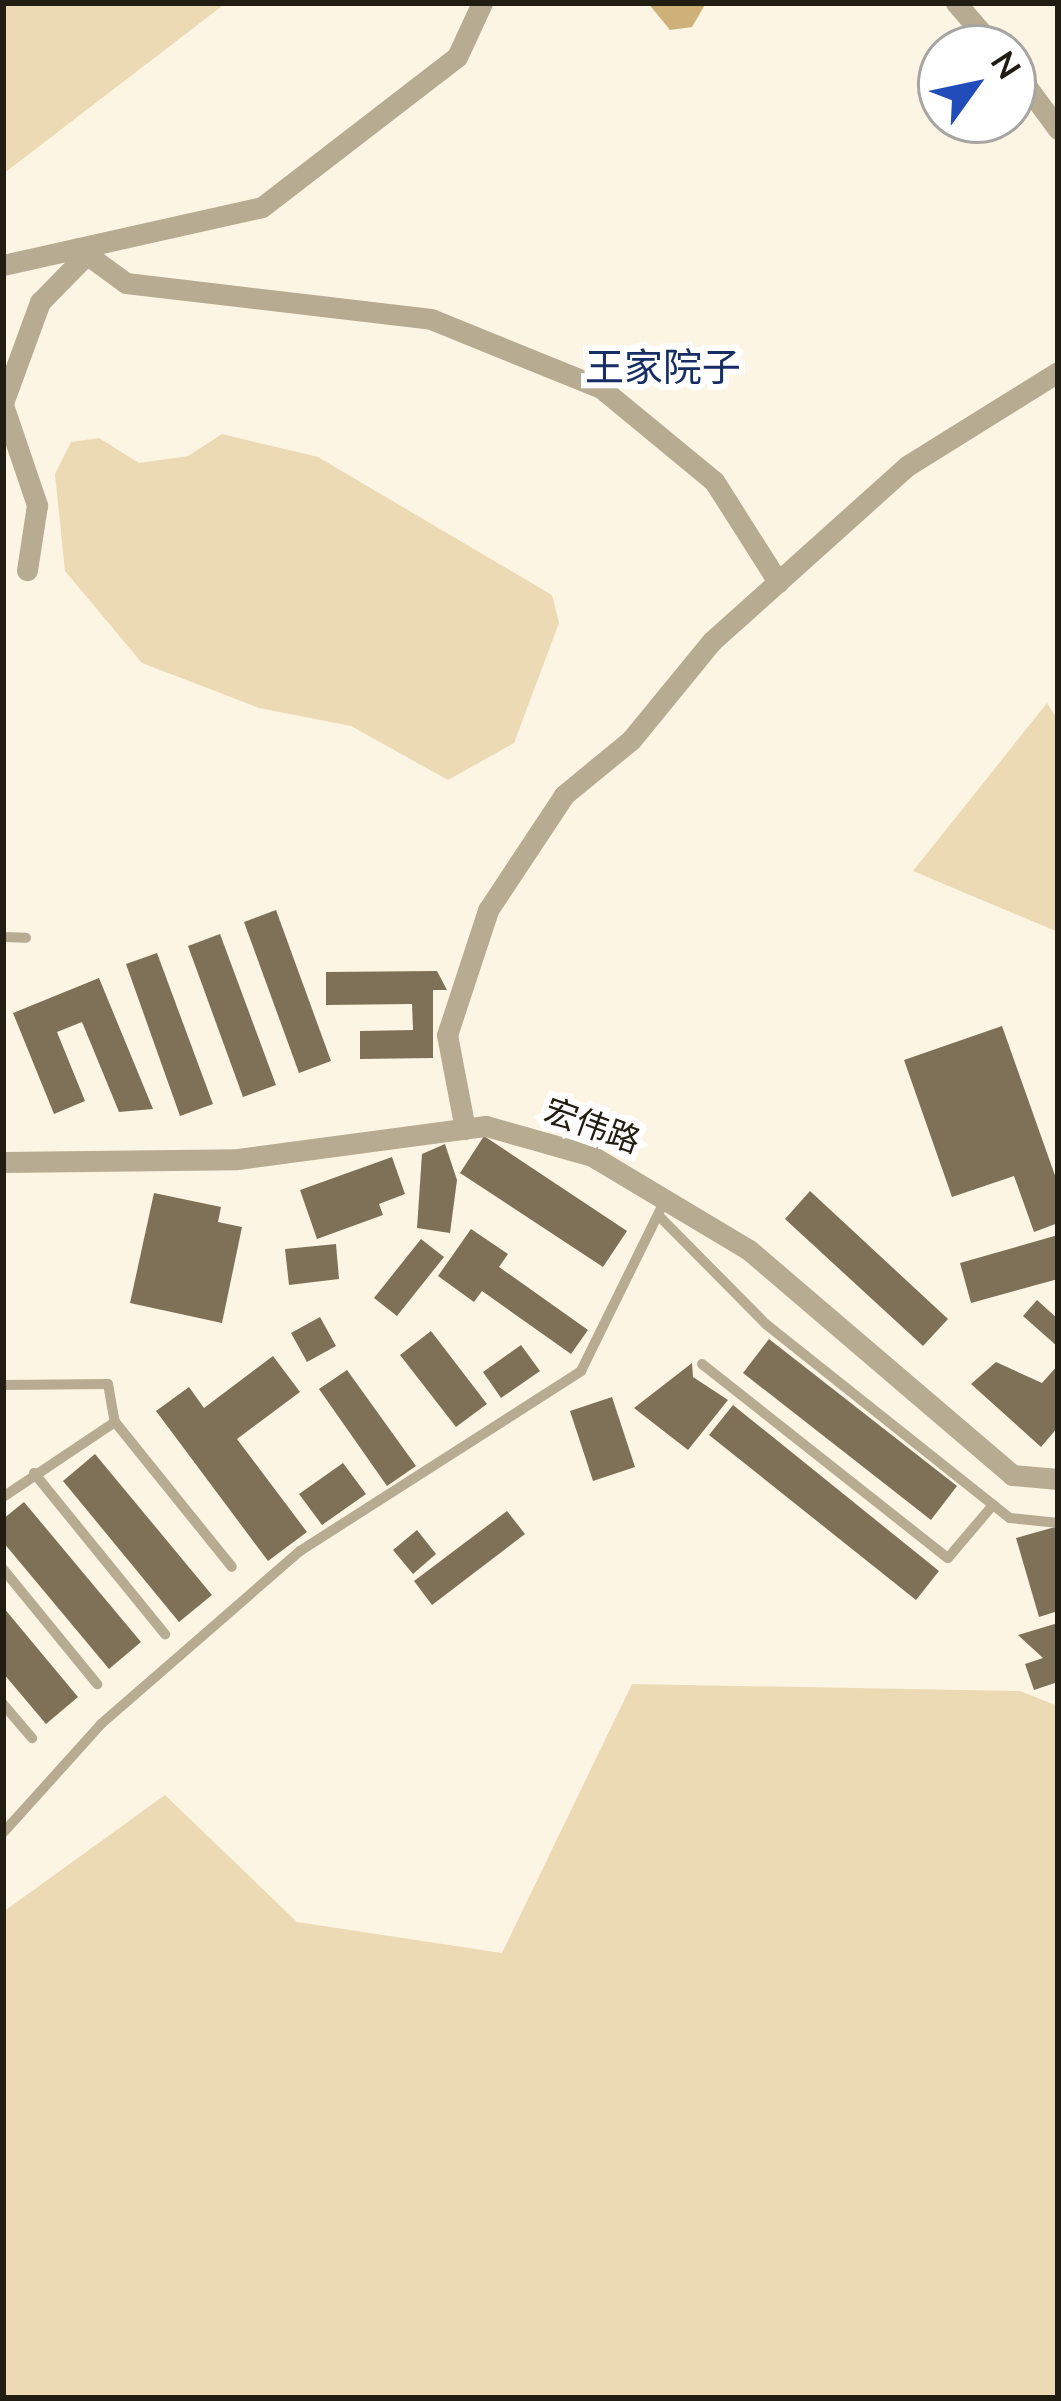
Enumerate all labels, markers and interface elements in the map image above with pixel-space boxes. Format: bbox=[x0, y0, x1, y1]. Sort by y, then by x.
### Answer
north arrow bbox=[917, 24, 1037, 144]
text: N bbox=[980, 43, 1031, 88]
district label: 王家院子 bbox=[585, 346, 741, 392]
street label: 宏伟路 bbox=[539, 1091, 645, 1163]

